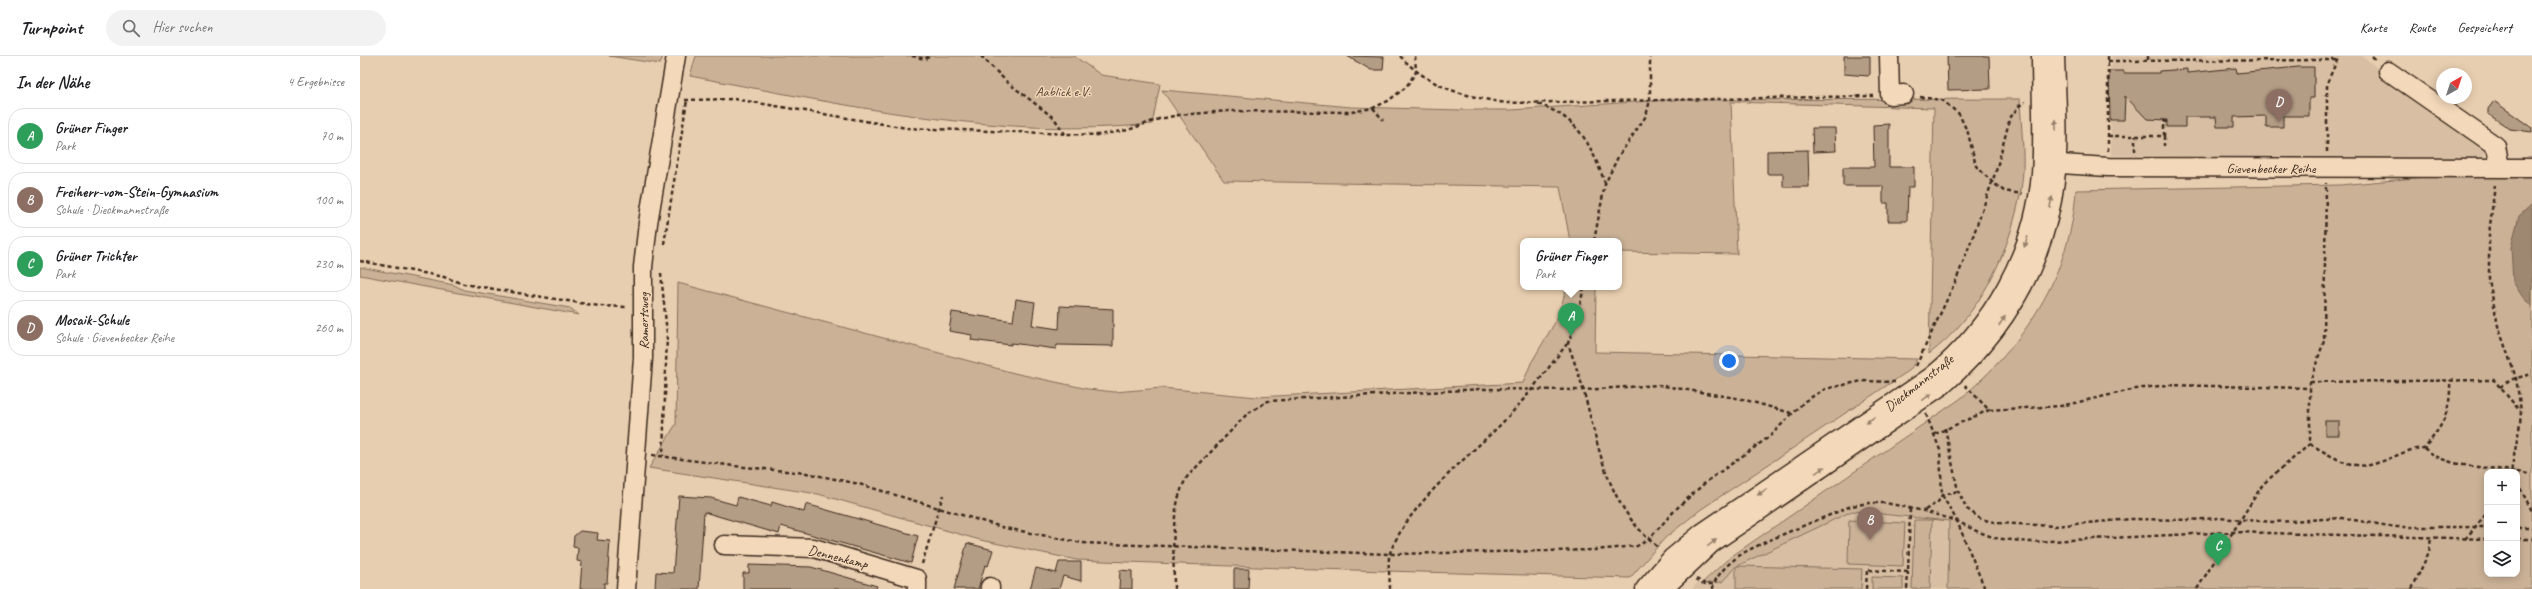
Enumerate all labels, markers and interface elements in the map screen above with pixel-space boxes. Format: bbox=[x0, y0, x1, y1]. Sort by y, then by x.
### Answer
search box bbox=[106, 10, 386, 46]
text: Turnpoint bbox=[20, 16, 82, 40]
icon: search bbox=[120, 17, 142, 39]
text: Hier suchen bbox=[152, 18, 213, 37]
text: Karte bbox=[2360, 19, 2387, 36]
text: Route bbox=[2409, 19, 2435, 36]
text: Gespeichert bbox=[2457, 19, 2512, 36]
north arrow bbox=[2436, 68, 2472, 104]
text: In der Nähe bbox=[16, 72, 89, 93]
text: 4 Ergebnisse bbox=[288, 74, 344, 90]
park label: Aablick e.V. bbox=[1036, 83, 1091, 100]
pin: D bbox=[2266, 89, 2292, 122]
one-way arrow bbox=[2053, 118, 2059, 131]
text: Grüner Finger bbox=[55, 119, 127, 138]
text: A bbox=[27, 128, 33, 144]
text: 70 m bbox=[321, 128, 343, 144]
text: Park bbox=[55, 138, 76, 154]
street label: Gievenbecker Reihe bbox=[2227, 160, 2317, 177]
text: Freiherr-vom-Stein-Gymnasium bbox=[55, 183, 218, 202]
text: B bbox=[27, 192, 33, 208]
text: 100 m bbox=[315, 192, 343, 208]
one-way arrow bbox=[2049, 196, 2055, 208]
text: Schule · Dieckmannstraße bbox=[55, 202, 168, 218]
one-way arrow bbox=[2022, 236, 2028, 248]
popup bbox=[1520, 238, 1622, 290]
text: Grüner Trichter bbox=[55, 247, 137, 266]
text: Grüner Finger bbox=[1535, 247, 1607, 266]
text: C bbox=[27, 256, 33, 272]
text: 230 m bbox=[315, 256, 343, 272]
text: Park bbox=[55, 266, 76, 282]
text: Park bbox=[1535, 266, 1556, 282]
street label: Ramertsweg bbox=[635, 291, 652, 350]
pin: A bbox=[1558, 303, 1584, 336]
text: Mosaik-Schule bbox=[55, 311, 129, 330]
one-way arrow bbox=[1998, 316, 2006, 327]
text: D bbox=[26, 320, 34, 336]
text: 260 m bbox=[315, 320, 343, 336]
text: Schule · Gievenbecker Reihe bbox=[55, 330, 174, 346]
street label: Dieckmannstraße bbox=[1881, 350, 1958, 415]
your location bbox=[1719, 351, 1739, 371]
one-way arrow bbox=[1922, 393, 1933, 401]
one-way arrow bbox=[1864, 416, 1875, 424]
one-way arrow bbox=[1815, 466, 1825, 474]
map controls bbox=[2484, 469, 2520, 577]
button: + bbox=[2484, 469, 2520, 505]
one-way arrow bbox=[1757, 488, 1767, 496]
button: − bbox=[2484, 505, 2520, 541]
pin: B bbox=[1857, 507, 1883, 540]
pin: C bbox=[2205, 533, 2231, 566]
one-way arrow bbox=[1707, 539, 1718, 547]
street label: Dennenkamp bbox=[806, 541, 870, 573]
button: layers bbox=[2484, 541, 2520, 577]

